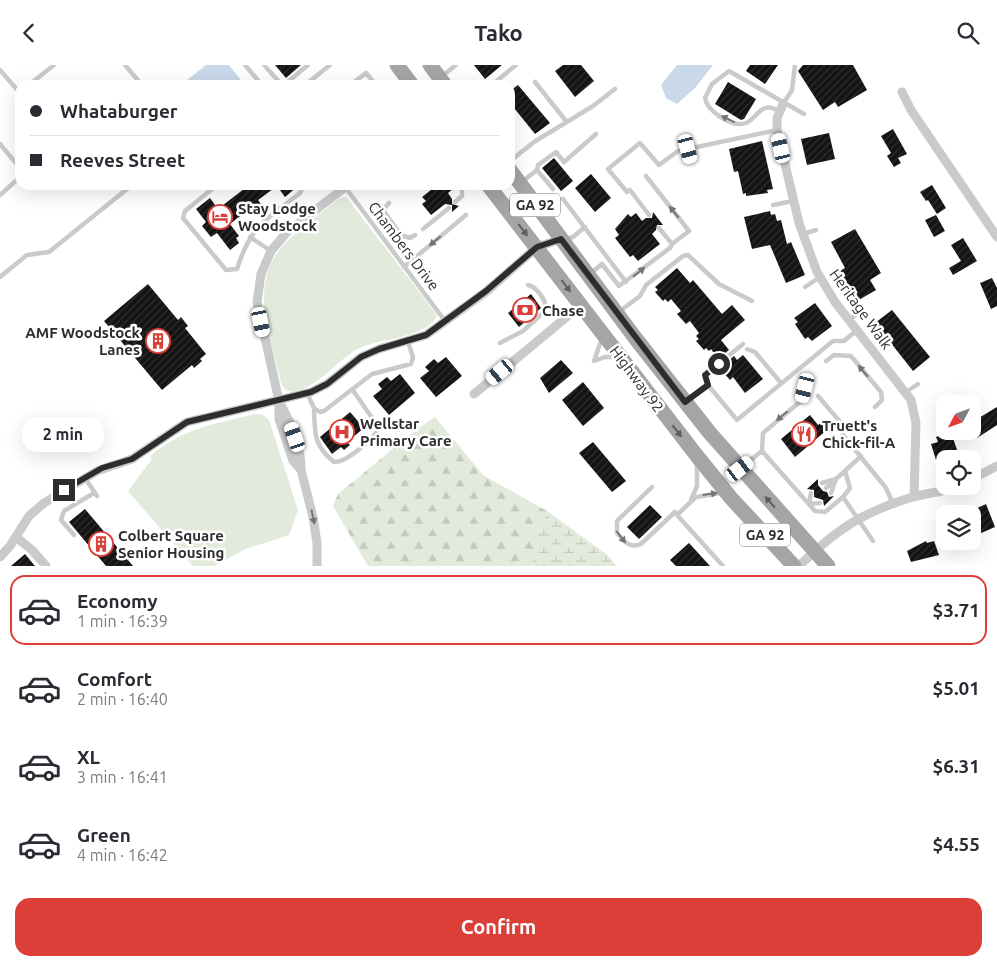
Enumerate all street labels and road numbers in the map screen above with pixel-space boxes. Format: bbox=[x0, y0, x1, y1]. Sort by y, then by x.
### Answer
road number: GA 92 bbox=[510, 193, 560, 217]
street label: Chambers Drive bbox=[365, 198, 443, 294]
street label: Heritage Walk bbox=[826, 266, 896, 353]
street label: Highway 92 bbox=[607, 343, 667, 415]
road number: GA 92 bbox=[740, 523, 790, 547]

